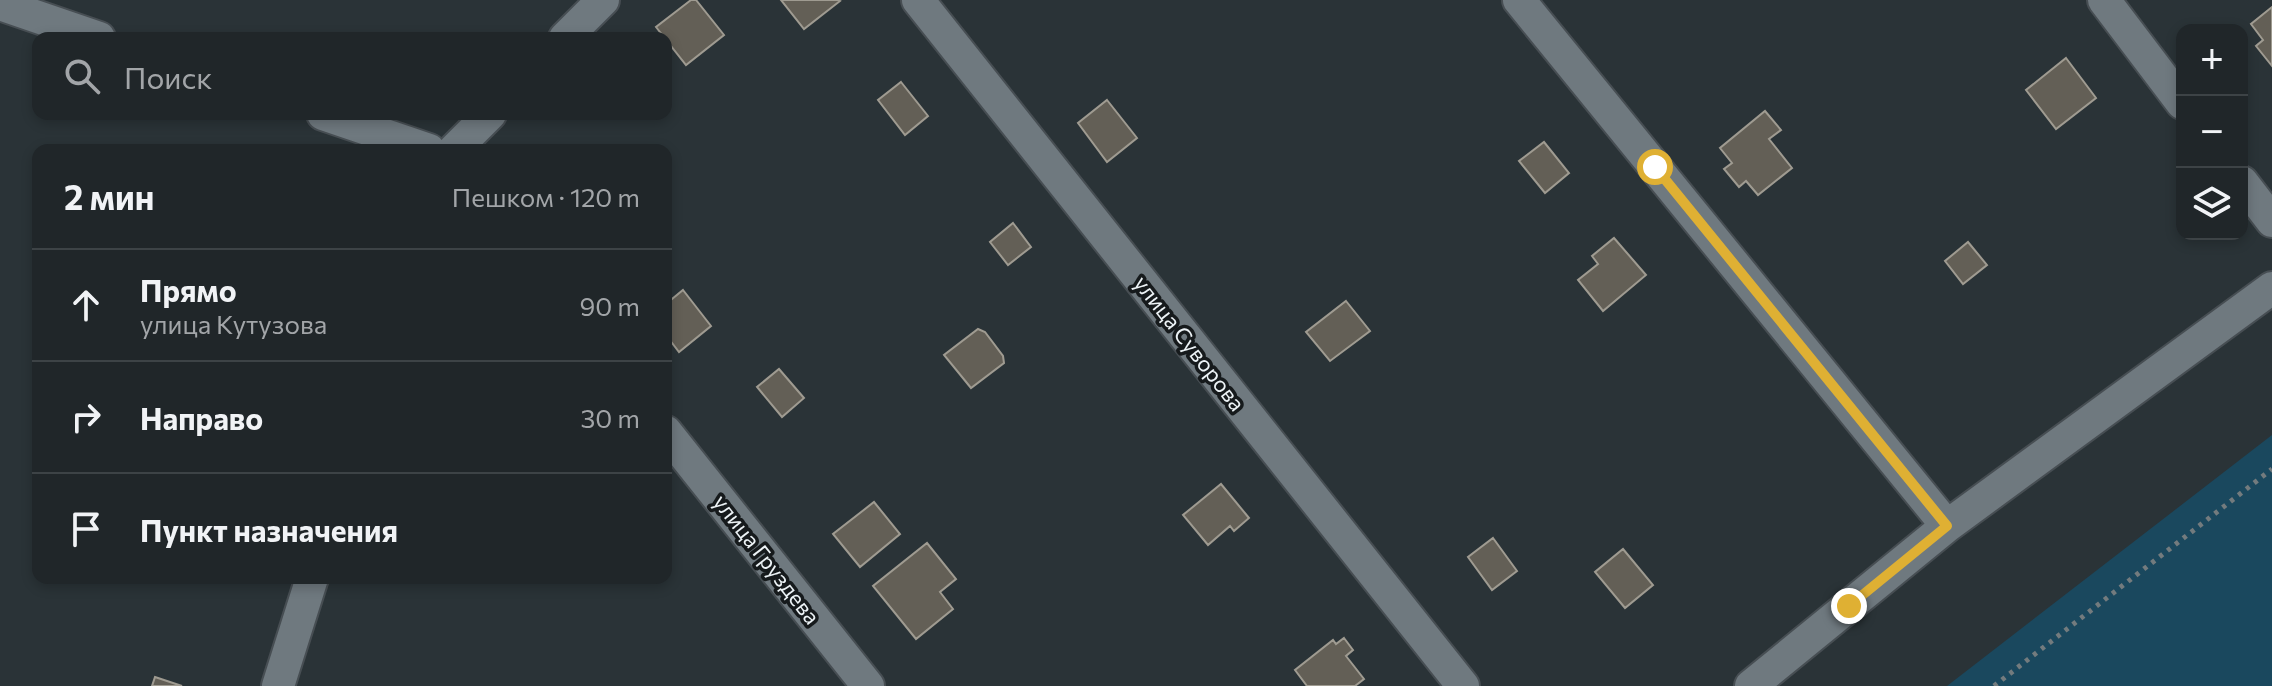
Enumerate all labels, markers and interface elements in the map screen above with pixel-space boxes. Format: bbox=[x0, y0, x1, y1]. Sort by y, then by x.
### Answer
map controls bbox=[2176, 24, 2248, 240]
button: + bbox=[2176, 24, 2248, 96]
search box bbox=[32, 32, 672, 120]
icon: search bbox=[60, 54, 104, 98]
text: Поиск bbox=[124, 58, 212, 95]
button: − bbox=[2176, 96, 2248, 168]
route start bbox=[1637, 149, 1673, 185]
button: layers bbox=[2176, 168, 2248, 240]
text: 2 мин bbox=[64, 175, 155, 217]
text: Пешком · 120 m bbox=[452, 181, 640, 212]
street label: улица Суворова bbox=[1129, 270, 1251, 416]
text: Прямо bbox=[140, 271, 237, 308]
icon: ahead bbox=[64, 283, 108, 327]
text: 90 m bbox=[580, 290, 640, 321]
text: улица Кутузова bbox=[140, 308, 327, 339]
icon: right bbox=[64, 395, 108, 439]
text: Направо bbox=[140, 399, 263, 436]
text: 30 m bbox=[581, 402, 640, 433]
street label: улица Груздева bbox=[708, 489, 826, 629]
icon: arrive bbox=[64, 507, 108, 551]
text: Пункт назначения bbox=[140, 511, 398, 548]
route end bbox=[1831, 588, 1867, 624]

